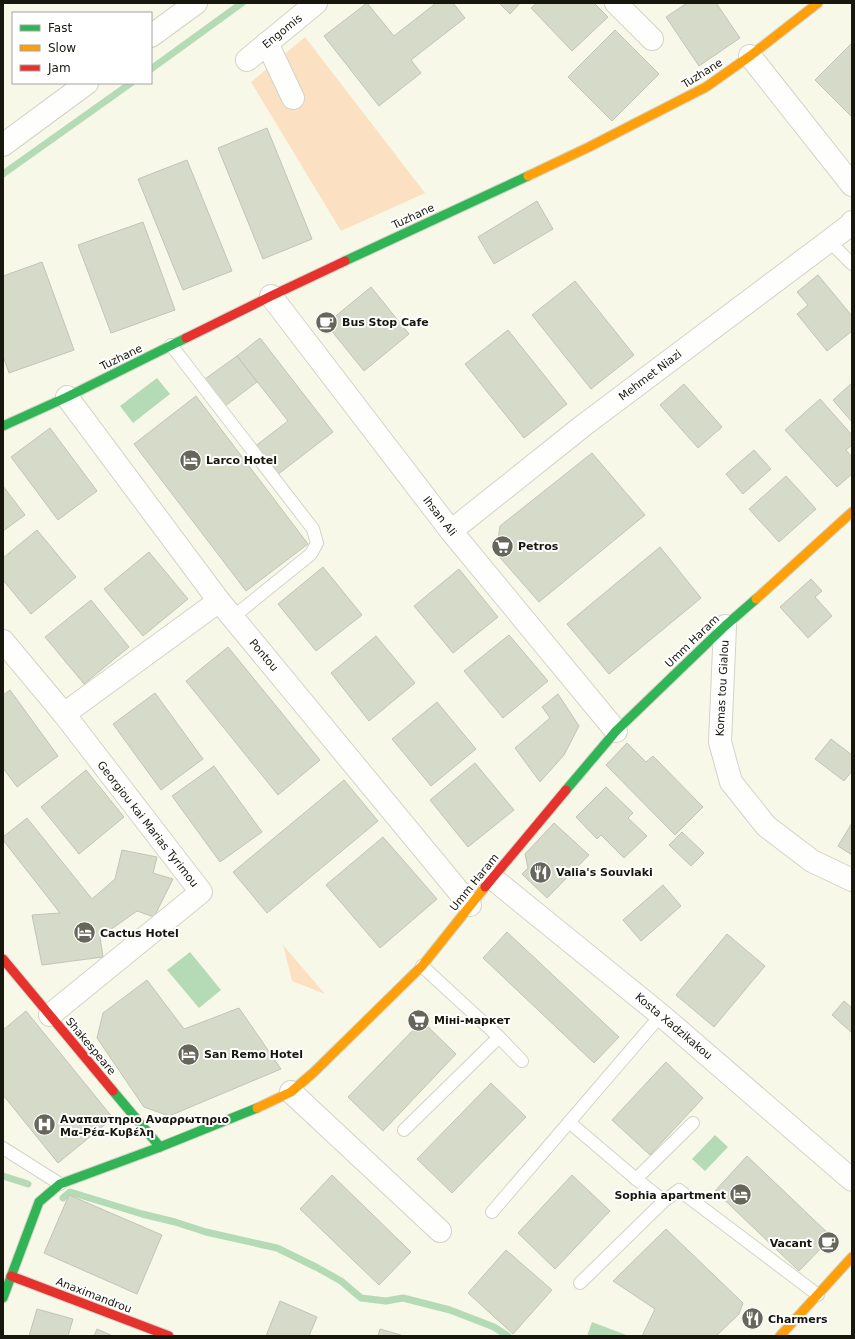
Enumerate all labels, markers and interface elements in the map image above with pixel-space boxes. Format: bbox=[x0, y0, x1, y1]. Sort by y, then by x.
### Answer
street label: Engomis bbox=[260, 11, 305, 51]
legend bbox=[12, 12, 152, 84]
text: Fast bbox=[48, 21, 72, 35]
text: Slow bbox=[48, 41, 76, 55]
street label: Tuzhane bbox=[679, 56, 725, 91]
text: Jam bbox=[47, 61, 71, 75]
street label: Tuzhane bbox=[389, 201, 437, 232]
cafe icon: Bus Stop Cafe bbox=[314, 309, 340, 335]
place label: Bus Stop Cafe bbox=[342, 316, 429, 329]
street label: Tuzhane bbox=[97, 342, 145, 374]
street label: Mehmet Niazi bbox=[616, 348, 684, 403]
hotel icon: Larco Hotel bbox=[178, 447, 204, 473]
place label: Larco Hotel bbox=[206, 454, 277, 467]
street label: Ihsan Ali bbox=[420, 494, 459, 539]
supermarket icon: Petros bbox=[489, 533, 515, 559]
place label: Petros bbox=[518, 540, 559, 553]
street label: Umm Haram bbox=[663, 612, 722, 670]
street label: Pontou bbox=[246, 637, 281, 674]
street label: Komas tou Gialou bbox=[713, 639, 732, 737]
street label: Georgiou kai Marias Tyrimou bbox=[94, 759, 201, 890]
street label: Umm Haram bbox=[447, 851, 501, 914]
restaurant icon: Valia's Souvlaki bbox=[528, 859, 554, 885]
place label: Valia's Souvlaki bbox=[556, 866, 653, 879]
hotel icon: Cactus Hotel bbox=[71, 920, 97, 946]
place label: Cactus Hotel bbox=[100, 927, 179, 940]
street label: Kosta Xadzikakou bbox=[633, 990, 715, 1062]
supermarket icon: Міні-маркет bbox=[406, 1007, 432, 1033]
place label: Міні-маркет bbox=[434, 1014, 511, 1027]
street label: Shakespeare bbox=[63, 1015, 118, 1078]
hotel icon: San Remo Hotel bbox=[176, 1041, 202, 1067]
place label: San Remo Hotel bbox=[204, 1048, 303, 1061]
hospital icon: Αναπαυτηριο Αναρρωτηριο Μα-Ρέα-Κυβέλη bbox=[32, 1112, 58, 1138]
place label: Αναπαυτηριο Αναρρωτηριο Μα-Ρέα-Κυβέλη bbox=[60, 1113, 230, 1139]
hotel icon: Sophia apartment bbox=[728, 1182, 754, 1208]
place label: Sophia apartment bbox=[614, 1189, 726, 1202]
cafe icon: Vacant bbox=[815, 1230, 841, 1256]
place label: Vacant bbox=[770, 1237, 812, 1250]
street label: Anaximandrou bbox=[54, 1275, 134, 1316]
restaurant icon: Charmers bbox=[740, 1306, 766, 1332]
place label: Charmers bbox=[768, 1313, 828, 1326]

